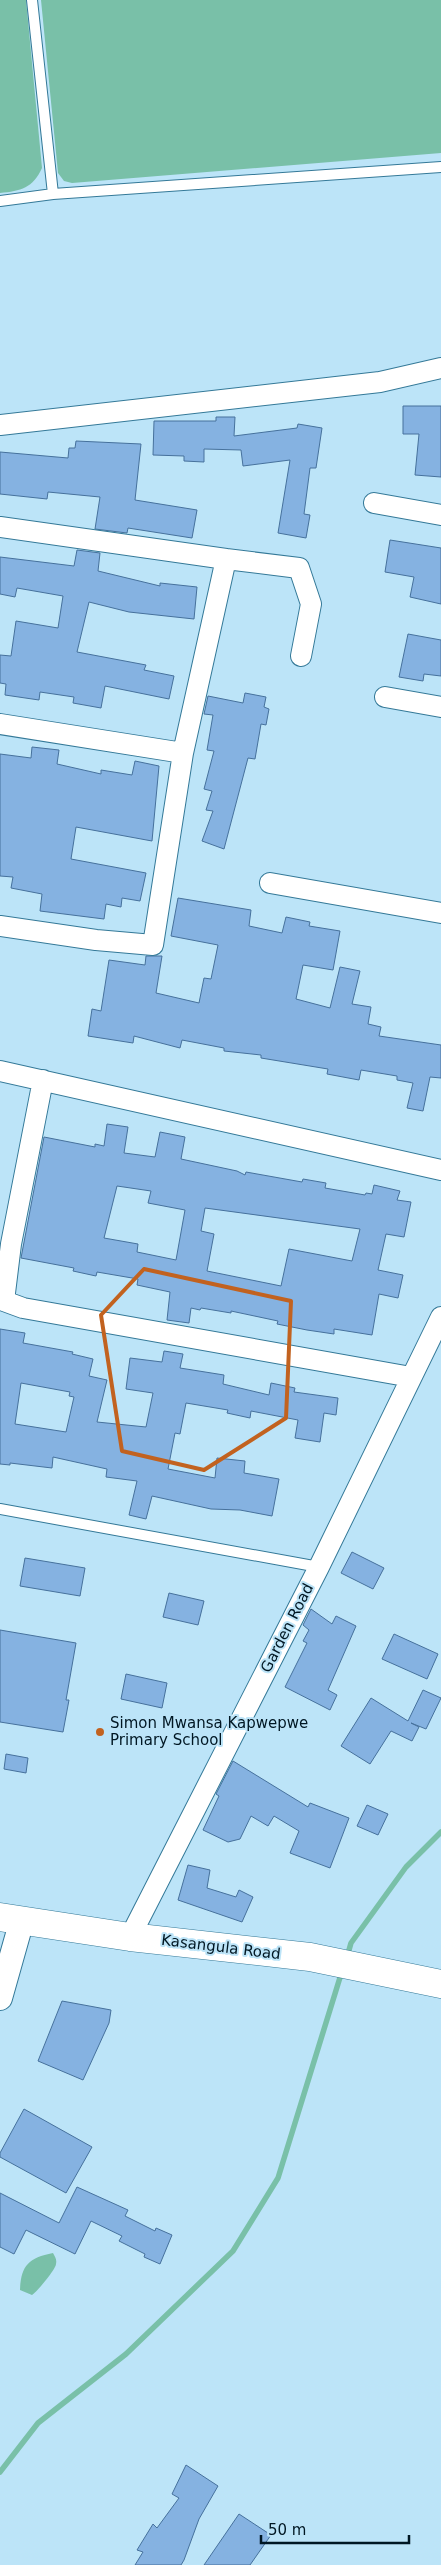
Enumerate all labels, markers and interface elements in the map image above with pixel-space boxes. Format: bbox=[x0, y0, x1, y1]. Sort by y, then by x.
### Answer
street label: Garden Road bbox=[257, 1581, 317, 1675]
place label: Simon Mwansa Kapwepwe Primary School bbox=[110, 1714, 308, 1749]
marker: Simon Mwansa Kapwepwe Primary School bbox=[94, 1726, 106, 1738]
street label: Kasangula Road bbox=[160, 1931, 282, 1963]
scale bar bbox=[261, 2512, 408, 2544]
text: 50 m bbox=[268, 2521, 306, 2539]

